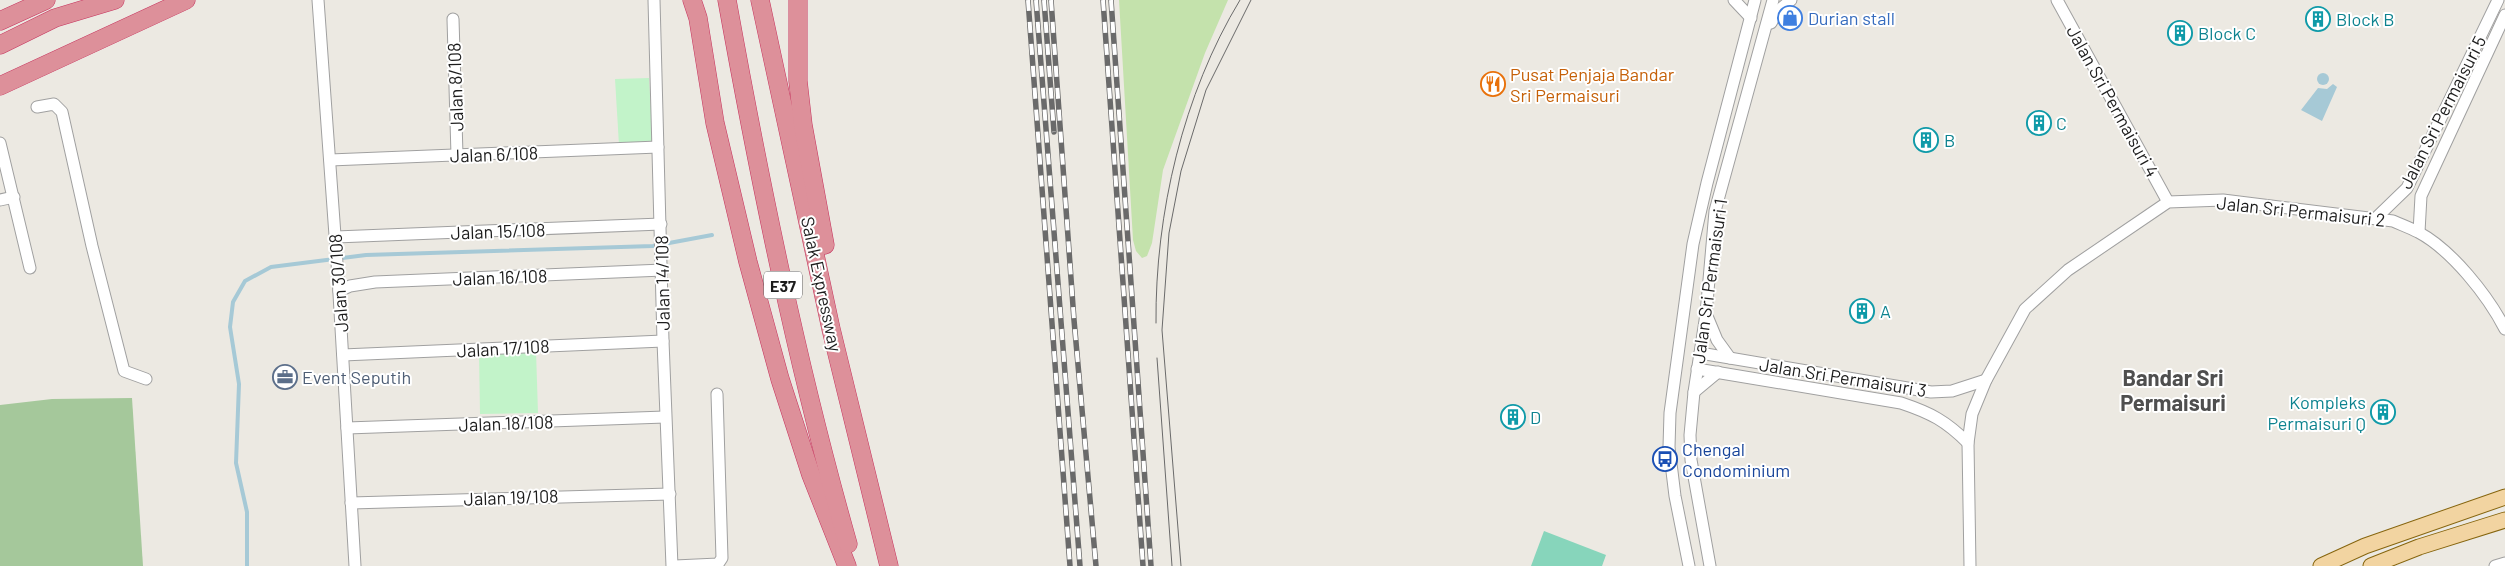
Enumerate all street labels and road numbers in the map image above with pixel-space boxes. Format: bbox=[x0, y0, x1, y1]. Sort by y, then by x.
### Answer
street label: Jalan Sri Permaisuri 4 bbox=[2062, 21, 2164, 181]
street label: Jalan Sri Permaisuri 5 bbox=[2394, 32, 2490, 192]
street label: Jalan 8/108 bbox=[442, 42, 468, 132]
street label: Jalan 6/108 bbox=[449, 141, 539, 167]
street label: Jalan Sri Permaisuri 2 bbox=[2216, 191, 2386, 231]
street label: Jalan Sri Permaisuri 1 bbox=[1687, 197, 1731, 365]
street label: Salak Expressway bbox=[797, 214, 847, 354]
street label: Jalan 15/108 bbox=[450, 218, 546, 244]
street label: Jalan 30/108 bbox=[324, 233, 352, 333]
street label: Jalan 14/108 bbox=[650, 235, 674, 331]
street label: Jalan 16/108 bbox=[452, 264, 548, 290]
road number: E37 bbox=[764, 272, 802, 298]
street label: Jalan 17/108 bbox=[456, 335, 550, 361]
street label: Jalan Sri Permaisuri 3 bbox=[1758, 353, 1928, 401]
street label: Jalan 18/108 bbox=[458, 410, 554, 436]
street label: Jalan 19/108 bbox=[463, 484, 559, 510]

